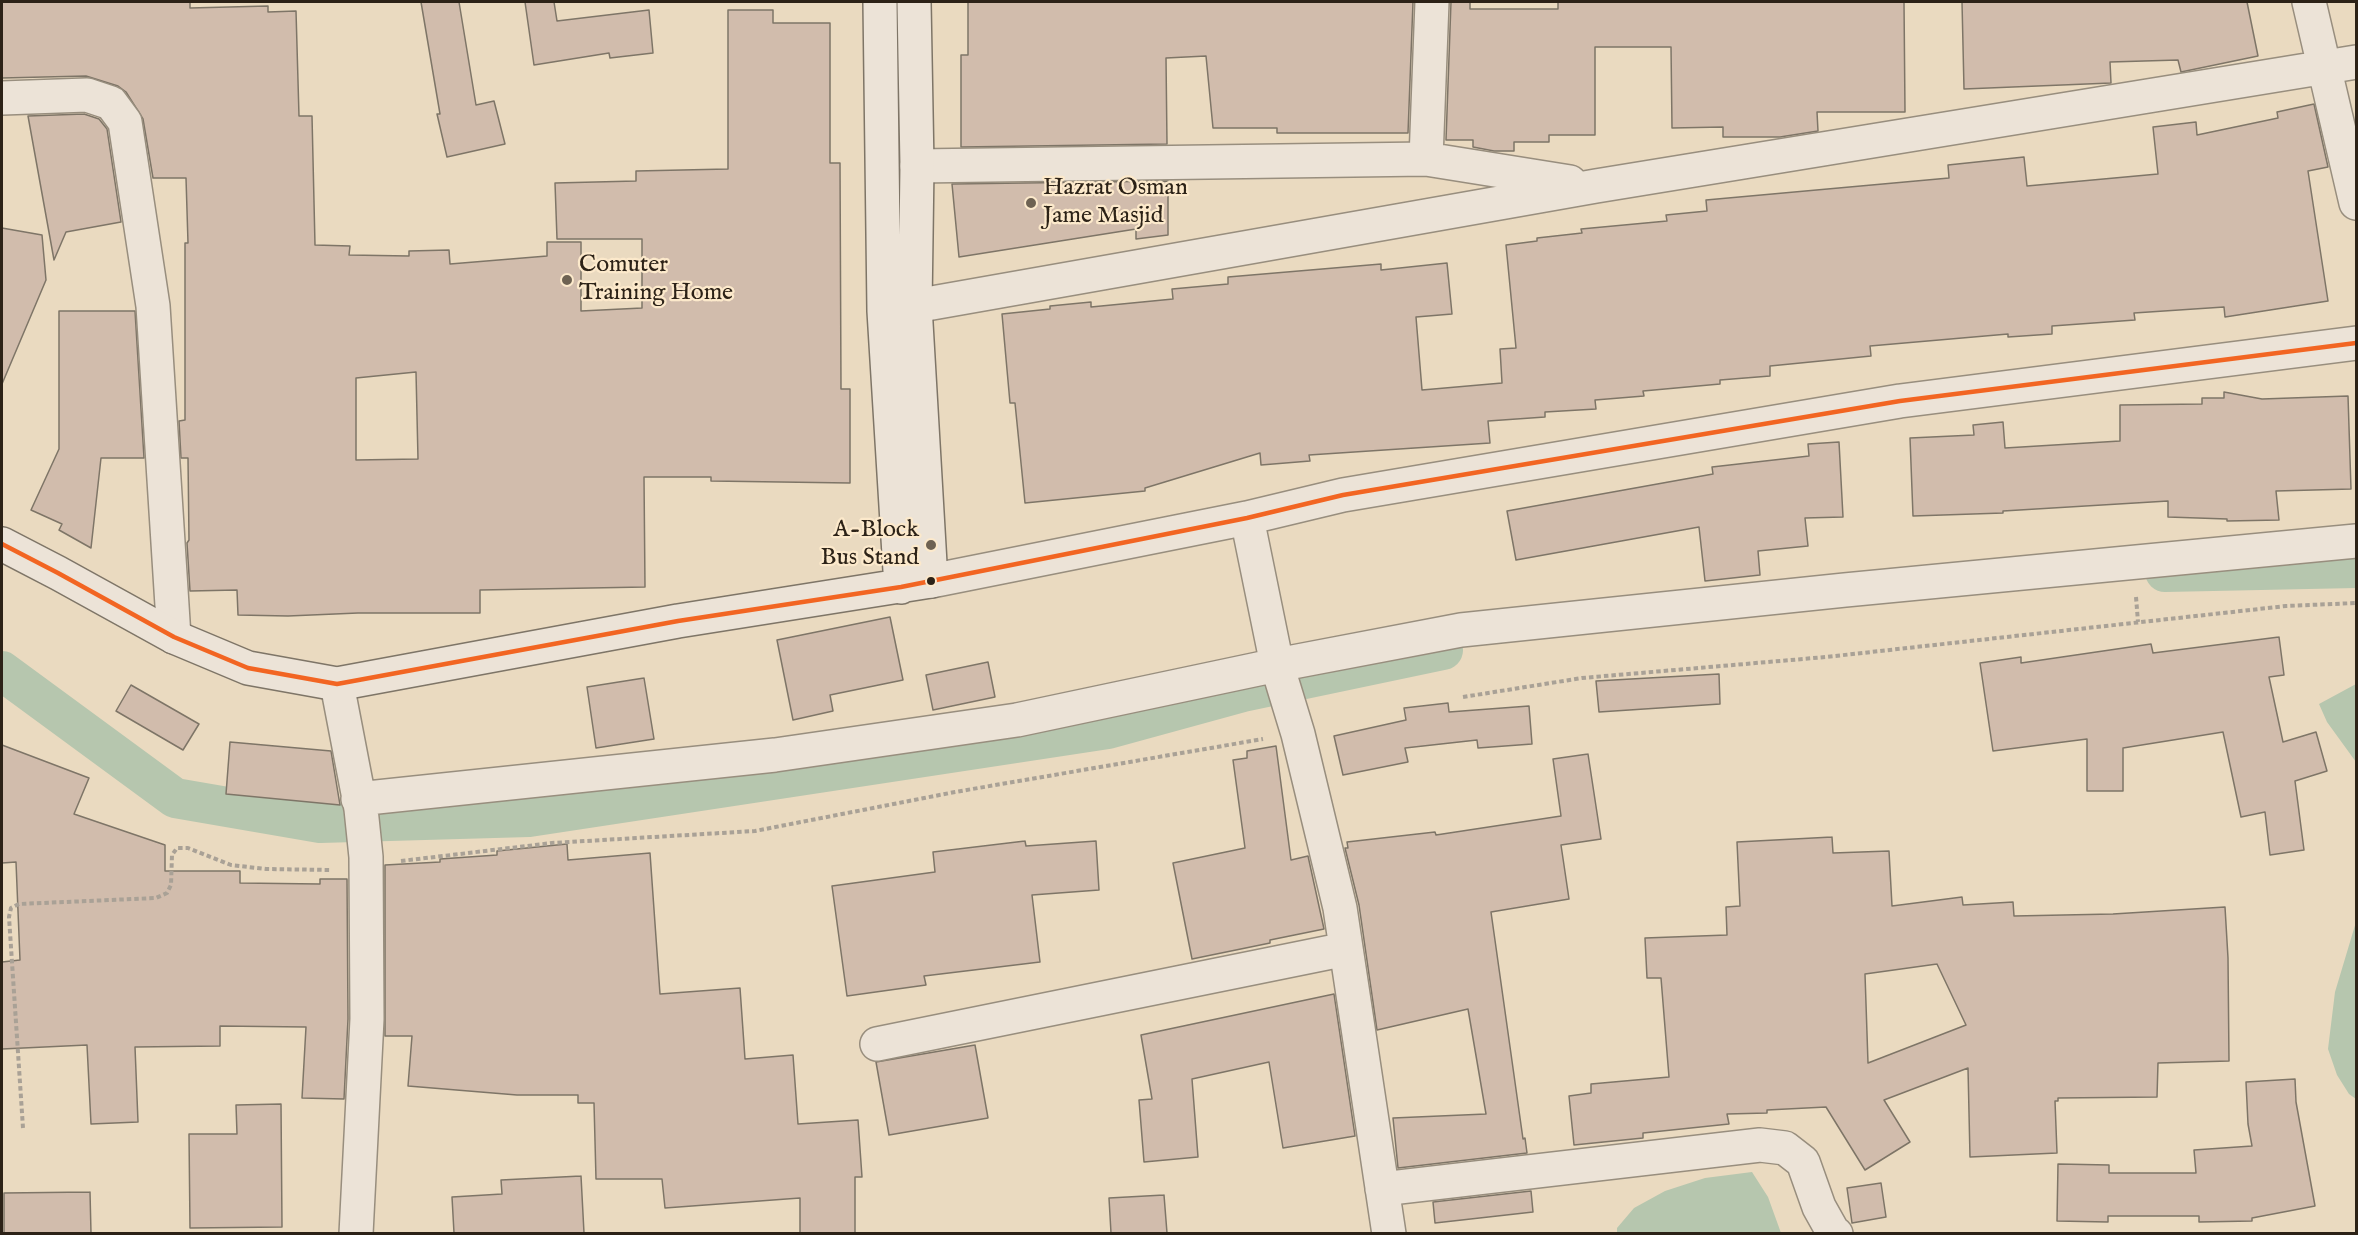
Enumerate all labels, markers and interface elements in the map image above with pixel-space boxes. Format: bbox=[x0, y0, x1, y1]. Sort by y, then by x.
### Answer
place label: Hazrat Osman Jame Masjid bbox=[1043, 175, 1188, 231]
marker: Hazrat Osman Jame Masjid bbox=[1024, 196, 1038, 210]
place label: Comuter Training Home bbox=[579, 252, 733, 308]
marker: Comuter Training Home bbox=[560, 273, 574, 287]
place label: A-Block Bus Stand bbox=[821, 517, 919, 573]
marker: A-Block Bus Stand bbox=[924, 538, 938, 552]
unlabelled marker bbox=[925, 575, 937, 587]

